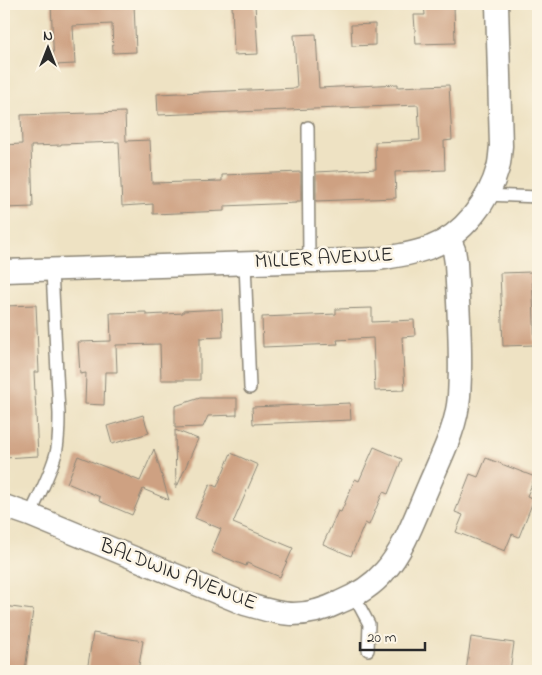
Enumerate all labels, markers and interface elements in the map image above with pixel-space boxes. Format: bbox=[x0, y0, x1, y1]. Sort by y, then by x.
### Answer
north arrow bbox=[22, 22, 72, 72]
text: N bbox=[43, 26, 53, 47]
street label: MILLER AVENUE bbox=[254, 240, 394, 278]
street label: BALDWIN AVENUE bbox=[94, 531, 261, 619]
scale bar bbox=[360, 620, 424, 652]
text: 20 m bbox=[367, 627, 397, 649]

